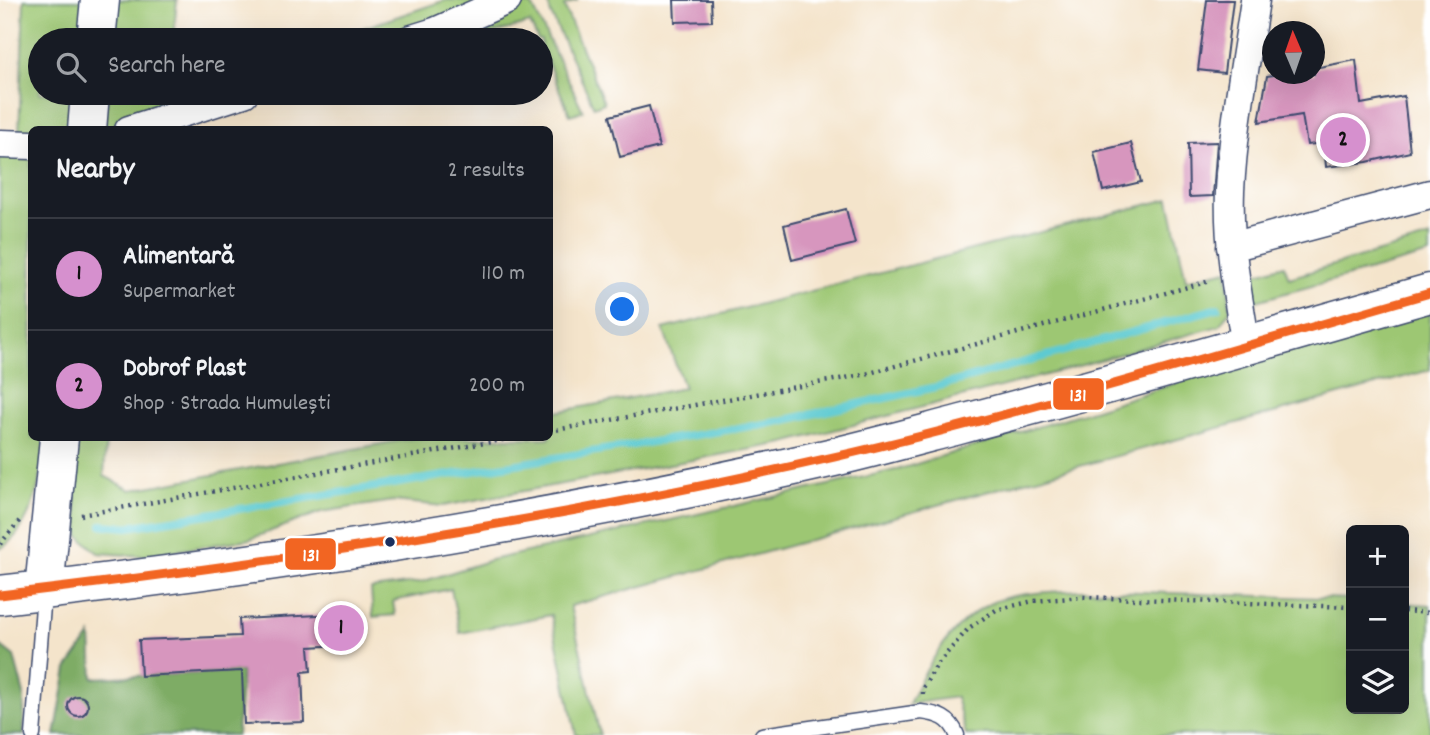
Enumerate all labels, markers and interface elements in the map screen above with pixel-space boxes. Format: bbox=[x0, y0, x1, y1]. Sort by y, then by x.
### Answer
north arrow bbox=[1262, 21, 1325, 84]
search box bbox=[28, 28, 553, 105]
icon: search bbox=[52, 48, 90, 86]
text: Search here bbox=[108, 48, 226, 85]
pin: 2 bbox=[1320, 114, 1366, 166]
text: Nearby bbox=[56, 150, 134, 193]
text: 2 results bbox=[448, 155, 525, 188]
text: Alimentară bbox=[123, 239, 234, 276]
text: 1 bbox=[76, 258, 82, 291]
text: 110 m bbox=[481, 258, 525, 291]
text: Supermarket bbox=[123, 276, 235, 309]
your location bbox=[605, 292, 639, 326]
text: Dobrof Plast bbox=[123, 351, 246, 388]
text: 2 bbox=[74, 370, 84, 403]
text: 200 m bbox=[469, 370, 525, 403]
line badge: 131 bbox=[1052, 377, 1105, 411]
text: 131 bbox=[1070, 384, 1086, 411]
text: Shop · Strada Humulești bbox=[123, 388, 330, 421]
map controls bbox=[1346, 525, 1409, 714]
button: + bbox=[1346, 525, 1409, 588]
unlabelled marker bbox=[383, 535, 397, 549]
line badge: 131 bbox=[284, 537, 337, 571]
text: 131 bbox=[303, 544, 319, 571]
button: − bbox=[1346, 588, 1409, 651]
pin: 1 bbox=[318, 602, 364, 654]
button: layers bbox=[1346, 651, 1409, 714]

